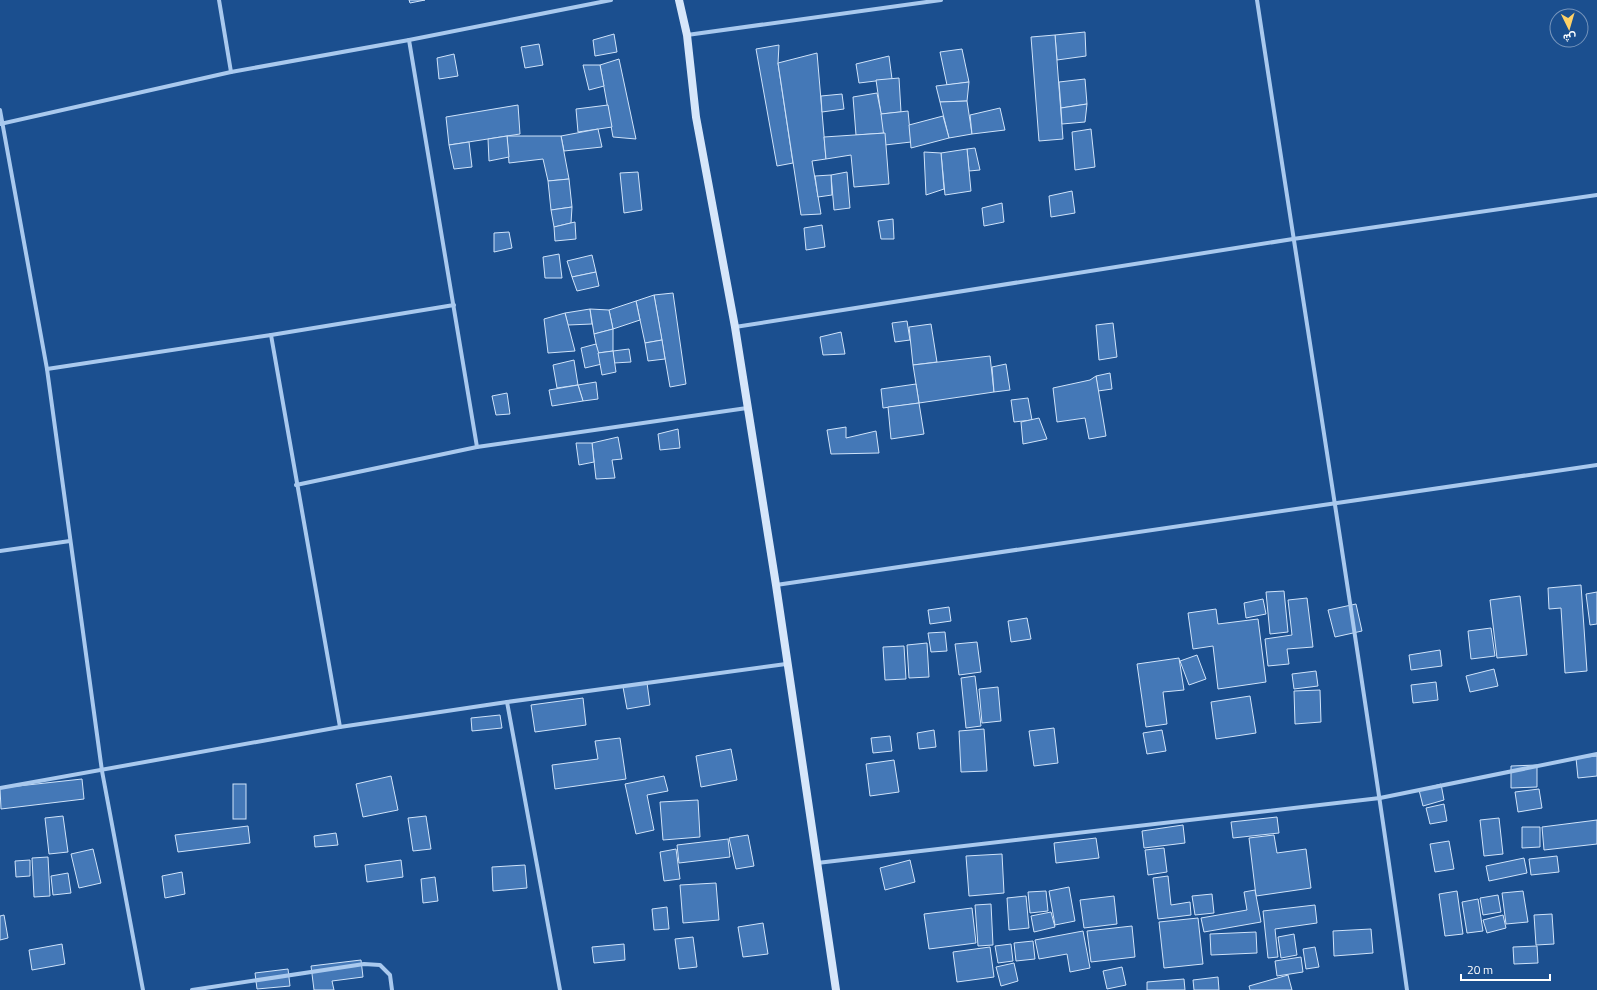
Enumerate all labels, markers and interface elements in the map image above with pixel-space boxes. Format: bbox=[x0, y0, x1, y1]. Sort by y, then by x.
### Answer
north arrow bbox=[1549, 8, 1589, 48]
text: ش bbox=[1563, 29, 1577, 47]
scale bar bbox=[1461, 956, 1550, 982]
text: 20 m bbox=[1467, 960, 1493, 979]

